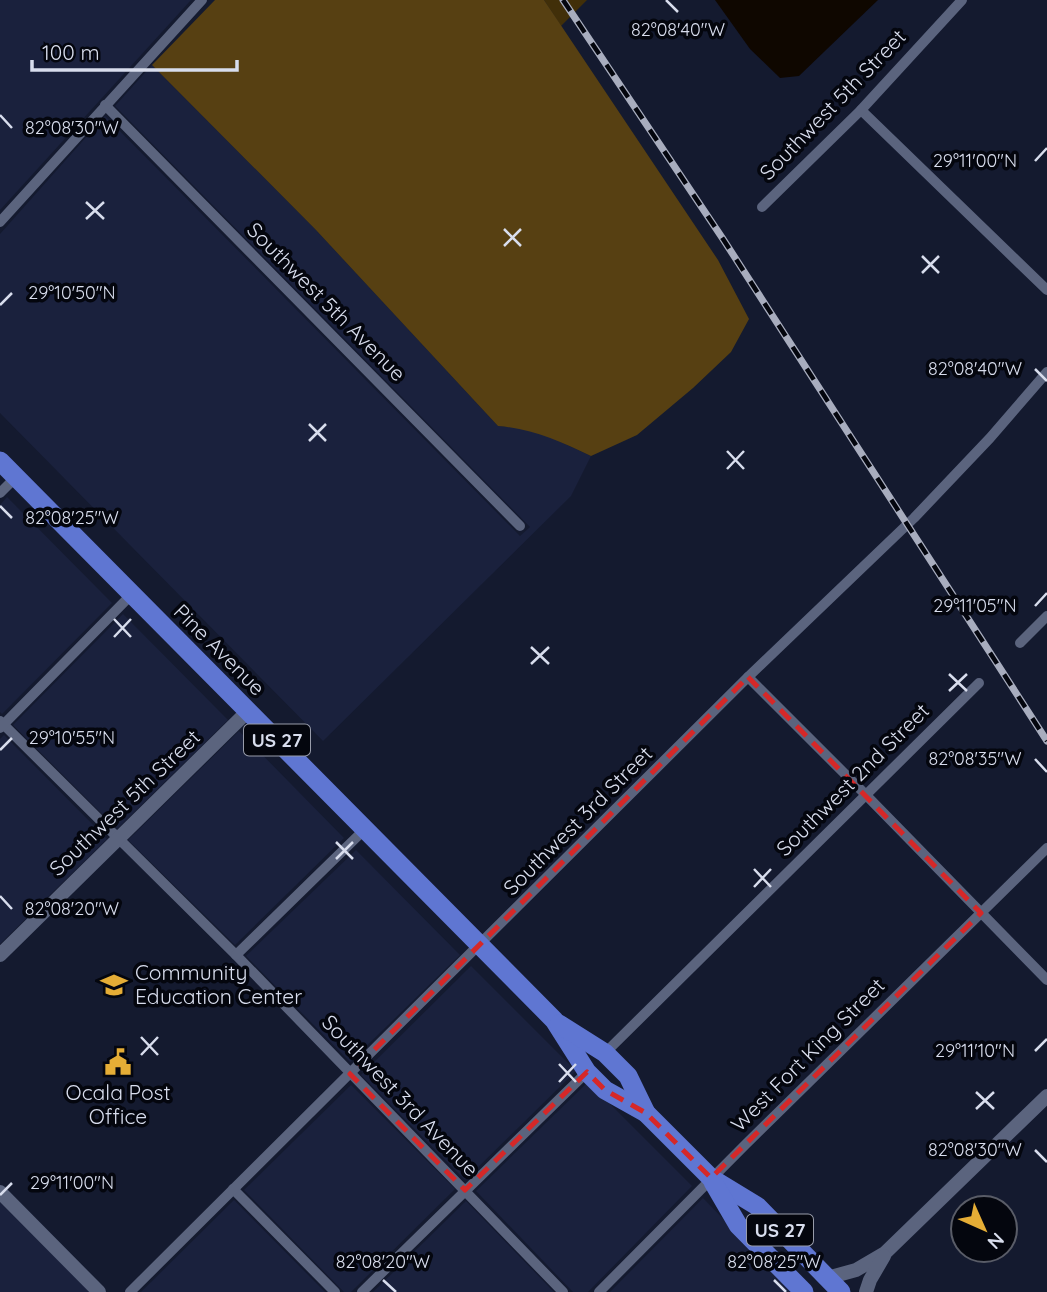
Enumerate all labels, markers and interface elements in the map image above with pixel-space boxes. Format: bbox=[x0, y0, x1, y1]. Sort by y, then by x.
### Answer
text: 82°08'40"W bbox=[631, 18, 725, 41]
street label: Southwest 5th Street bbox=[754, 24, 911, 185]
scale bar bbox=[32, 28, 236, 72]
text: 100 m bbox=[42, 39, 100, 65]
text: 82°08'30"W bbox=[25, 116, 119, 139]
text: 29°11'00"N bbox=[933, 149, 1017, 172]
street label: Southwest 5th Avenue bbox=[242, 216, 412, 386]
text: 29°10'50"N bbox=[28, 281, 116, 304]
text: 82°08'40"W bbox=[928, 357, 1022, 380]
text: 82°08'25"W bbox=[25, 506, 119, 529]
text: 29°11'05"N bbox=[933, 594, 1017, 617]
street label: Pine Avenue bbox=[169, 598, 271, 700]
street label: Southwest 2nd Street bbox=[770, 697, 934, 861]
street label: Southwest 5th Street bbox=[44, 724, 205, 881]
road number: US 27 bbox=[244, 724, 310, 755]
text: 29°10'55"N bbox=[29, 726, 115, 749]
street label: Southwest 3rd Street bbox=[497, 740, 657, 900]
text: 82°08'35"W bbox=[928, 747, 1022, 770]
text: 82°08'20"W bbox=[25, 897, 119, 920]
place label: Community Education Center bbox=[135, 959, 302, 1009]
school or university icon: Community Education Center bbox=[99, 970, 129, 1000]
street label: West Fort King Street bbox=[725, 972, 890, 1137]
street label: Southwest 3rd Avenue bbox=[317, 1009, 485, 1182]
text: 29°11'10"N bbox=[935, 1039, 1015, 1062]
public building icon: Ocala Post Office bbox=[103, 1047, 133, 1077]
place label: Ocala Post Office bbox=[65, 1079, 171, 1129]
text: 82°08'30"W bbox=[928, 1138, 1022, 1161]
text: 29°11'00"N bbox=[30, 1171, 114, 1194]
north arrow bbox=[949, 1194, 1019, 1264]
road number: US 27 bbox=[747, 1214, 813, 1246]
text: N bbox=[983, 1228, 1009, 1254]
text: 82°08'20"W bbox=[336, 1250, 430, 1273]
text: 82°08'25"W bbox=[727, 1250, 821, 1273]

